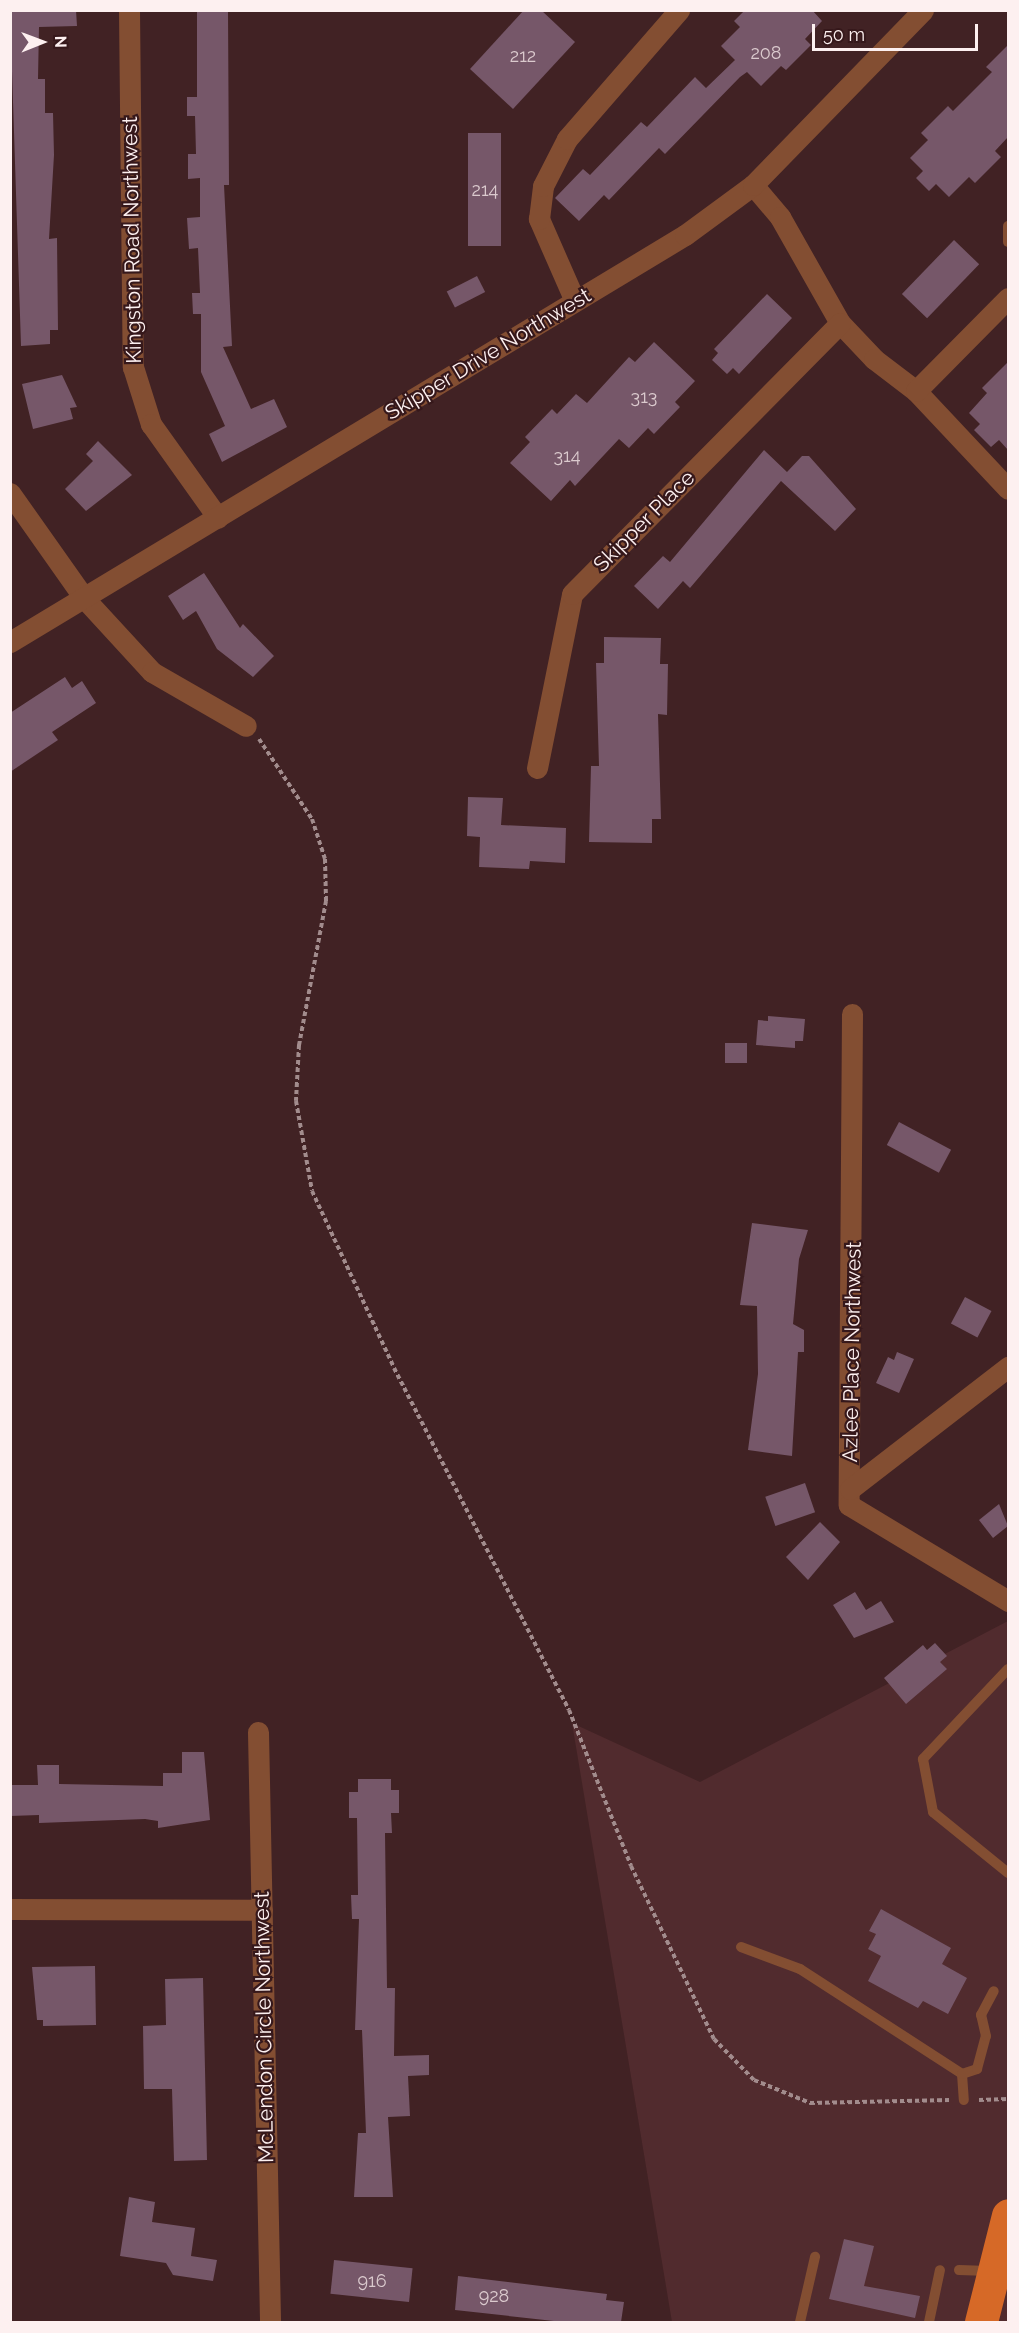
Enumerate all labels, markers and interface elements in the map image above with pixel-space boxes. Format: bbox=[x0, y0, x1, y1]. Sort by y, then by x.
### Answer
north arrow bbox=[12, 12, 72, 72]
scale bar bbox=[815, 12, 982, 50]
text: 50 m bbox=[823, 24, 865, 45]
text: N bbox=[51, 35, 70, 48]
house number: 208 bbox=[750, 42, 782, 64]
house number: 212 bbox=[510, 45, 536, 67]
street label: Kingston Road Northwest bbox=[117, 116, 147, 364]
house number: 214 bbox=[472, 179, 498, 201]
street label: Skipper Drive Northwest bbox=[380, 282, 596, 426]
house number: 313 bbox=[631, 386, 657, 408]
house number: 314 bbox=[553, 445, 581, 467]
street label: Skipper Place bbox=[588, 465, 700, 577]
street label: Azlee Place Northwest bbox=[837, 1241, 867, 1463]
street label: McLendon Circle Northwest bbox=[249, 1891, 279, 2163]
house number: 916 bbox=[357, 2270, 387, 2292]
house number: 928 bbox=[479, 2285, 509, 2307]

